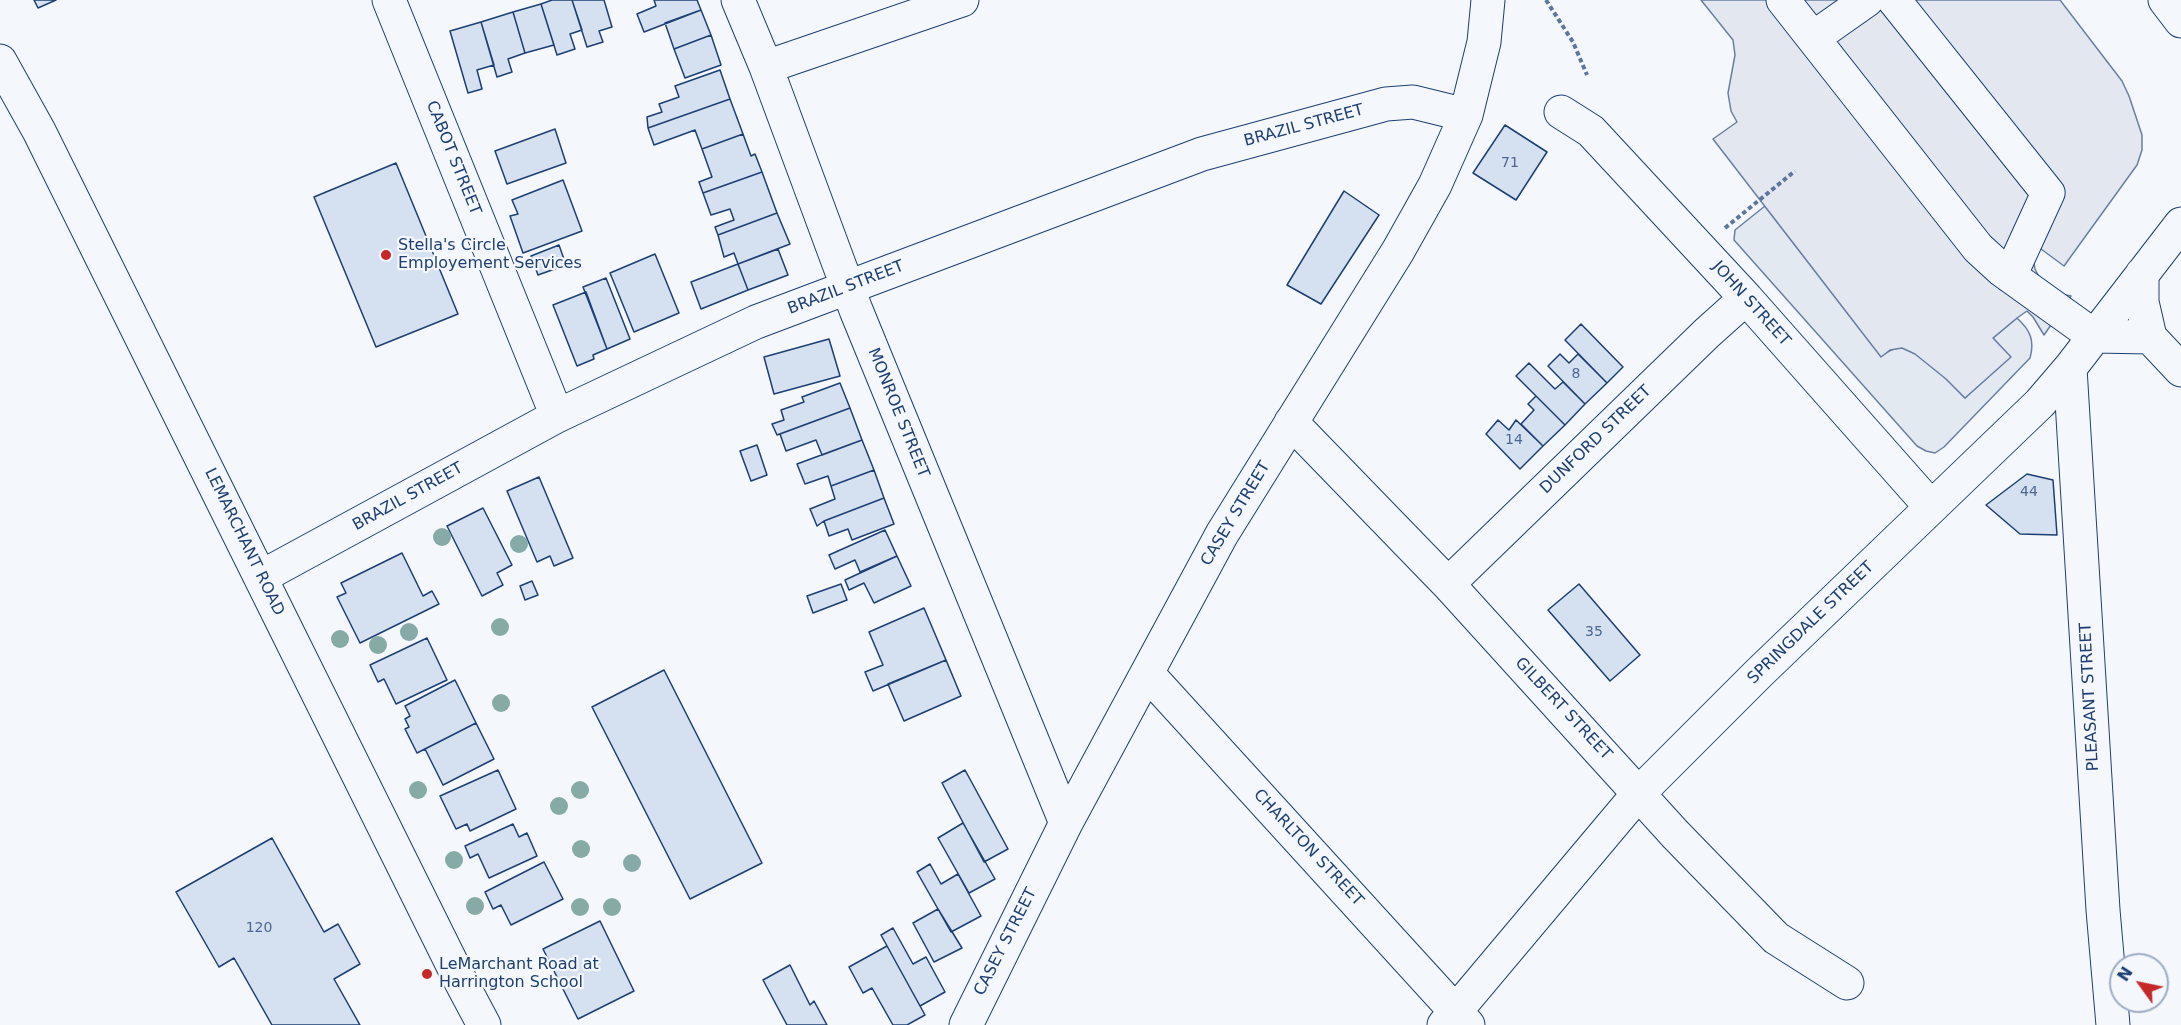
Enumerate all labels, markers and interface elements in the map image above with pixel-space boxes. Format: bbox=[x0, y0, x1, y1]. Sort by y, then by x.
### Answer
street label: CABOT STREET bbox=[421, 98, 485, 218]
street label: BRAZIL STREET bbox=[1242, 101, 1366, 151]
house number: 71 bbox=[1501, 155, 1519, 171]
place label: Stella's Circle Employement Services bbox=[398, 236, 582, 274]
marker: Stella's Circle Employement Services bbox=[379, 248, 393, 262]
street label: BRAZIL STREET bbox=[785, 257, 907, 319]
street label: JOHN STREET bbox=[1708, 258, 1794, 350]
street label: MONROE STREET bbox=[863, 345, 933, 481]
house number: 8 bbox=[1572, 366, 1580, 382]
street label: DUNFORD STREET bbox=[1536, 382, 1656, 498]
house number: 14 bbox=[1505, 432, 1523, 448]
street label: CASEY STREET bbox=[1197, 458, 1275, 570]
street label: BRAZIL STREET bbox=[350, 459, 466, 535]
street label: LEMARCHANT ROAD bbox=[200, 465, 288, 619]
house number: 44 bbox=[2020, 484, 2038, 500]
street label: SPRINGDALE STREET bbox=[1744, 558, 1878, 688]
street label: PLEASANT STREET bbox=[2077, 622, 2103, 772]
house number: 35 bbox=[1585, 624, 1603, 640]
street label: GILBERT STREET bbox=[1511, 654, 1615, 764]
street label: CHARLTON STREET bbox=[1249, 786, 1367, 910]
street label: CASEY STREET bbox=[971, 885, 1041, 999]
house number: 120 bbox=[246, 920, 272, 936]
north arrow bbox=[2109, 953, 2169, 1013]
place label: LeMarchant Road at Harrington School bbox=[439, 955, 599, 993]
text: N bbox=[2114, 963, 2137, 985]
marker: LeMarchant Road at Harrington School bbox=[420, 967, 434, 981]

